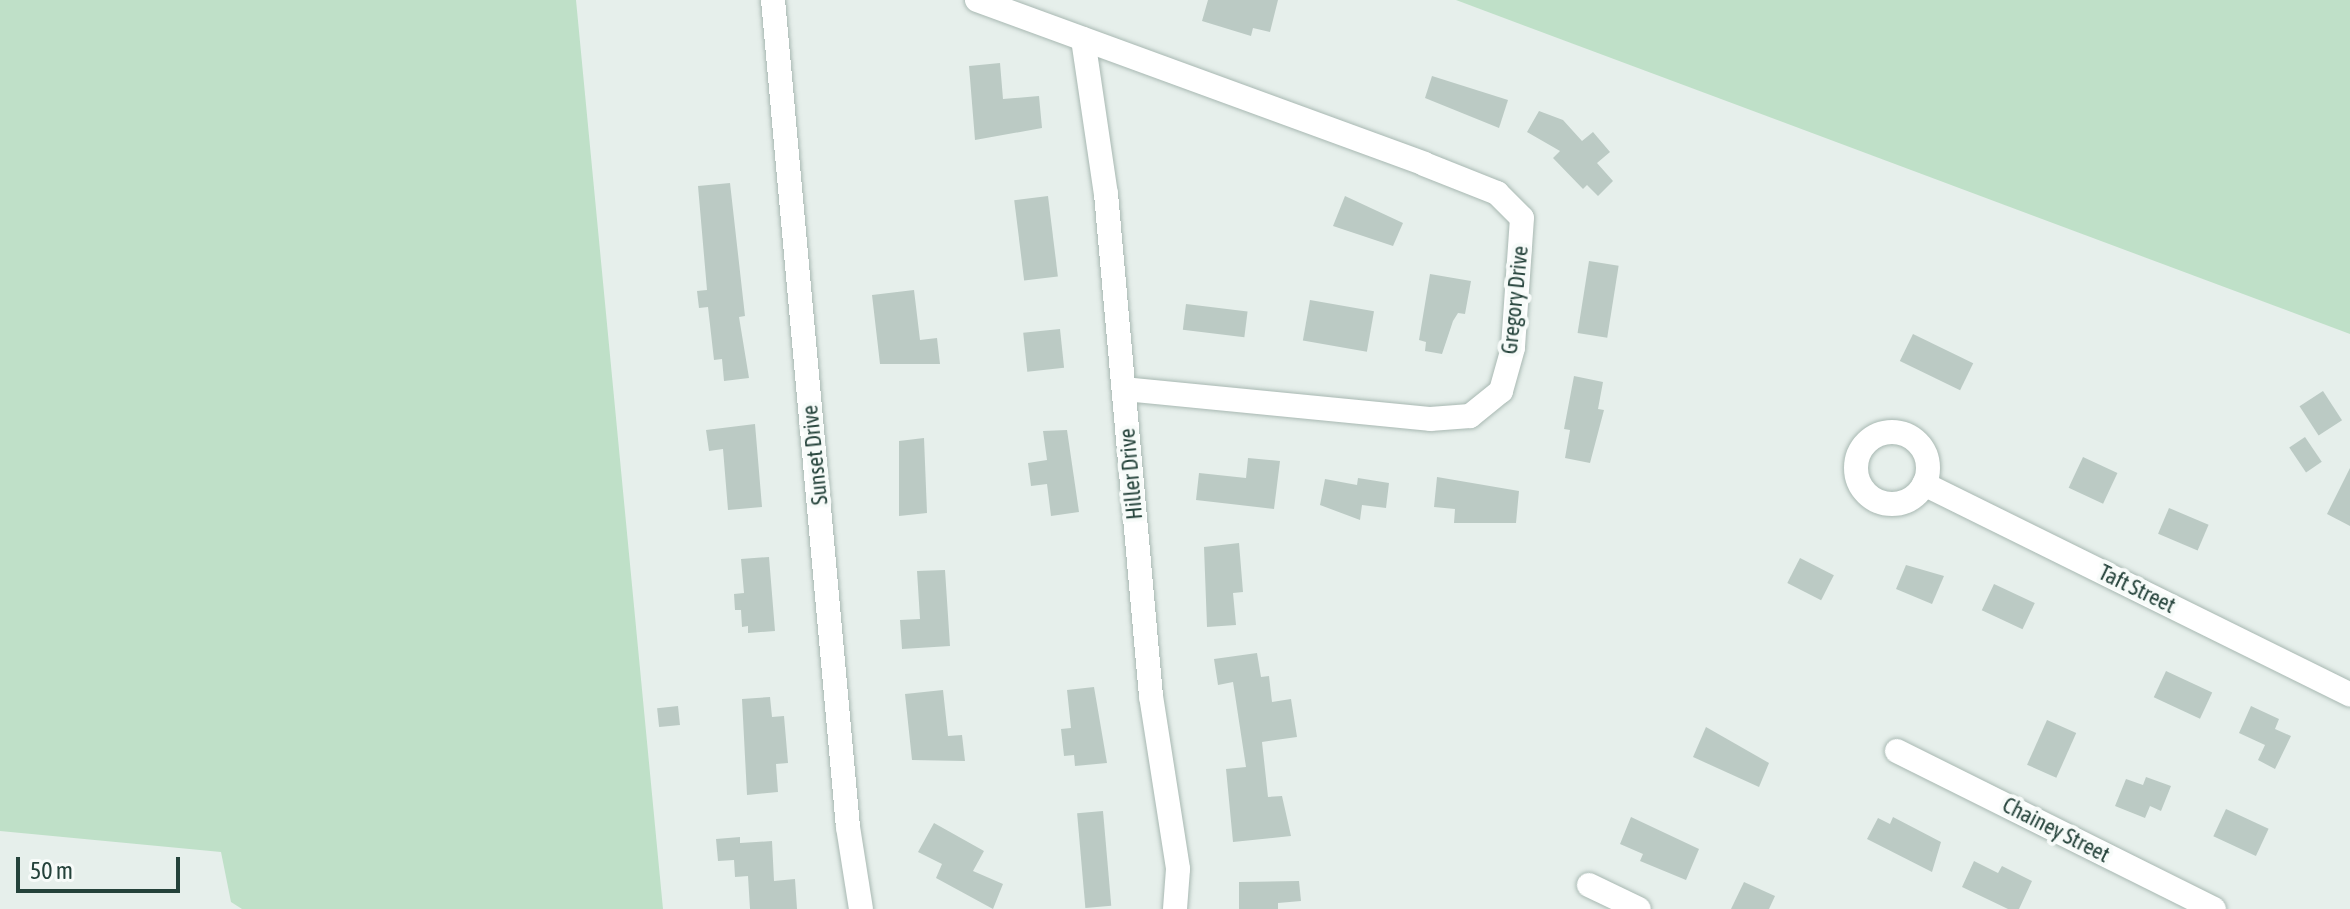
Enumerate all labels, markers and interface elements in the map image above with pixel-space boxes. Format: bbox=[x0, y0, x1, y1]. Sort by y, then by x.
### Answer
street label: Gregory Drive bbox=[1496, 245, 1534, 355]
street label: Sunset Drive bbox=[797, 404, 833, 506]
street label: Hiller Drive bbox=[1114, 427, 1148, 521]
street label: Taft Street bbox=[2094, 559, 2180, 619]
street label: Chainey Street bbox=[1998, 792, 2114, 868]
scale bar bbox=[20, 841, 184, 891]
text: 50 m bbox=[30, 857, 73, 884]

